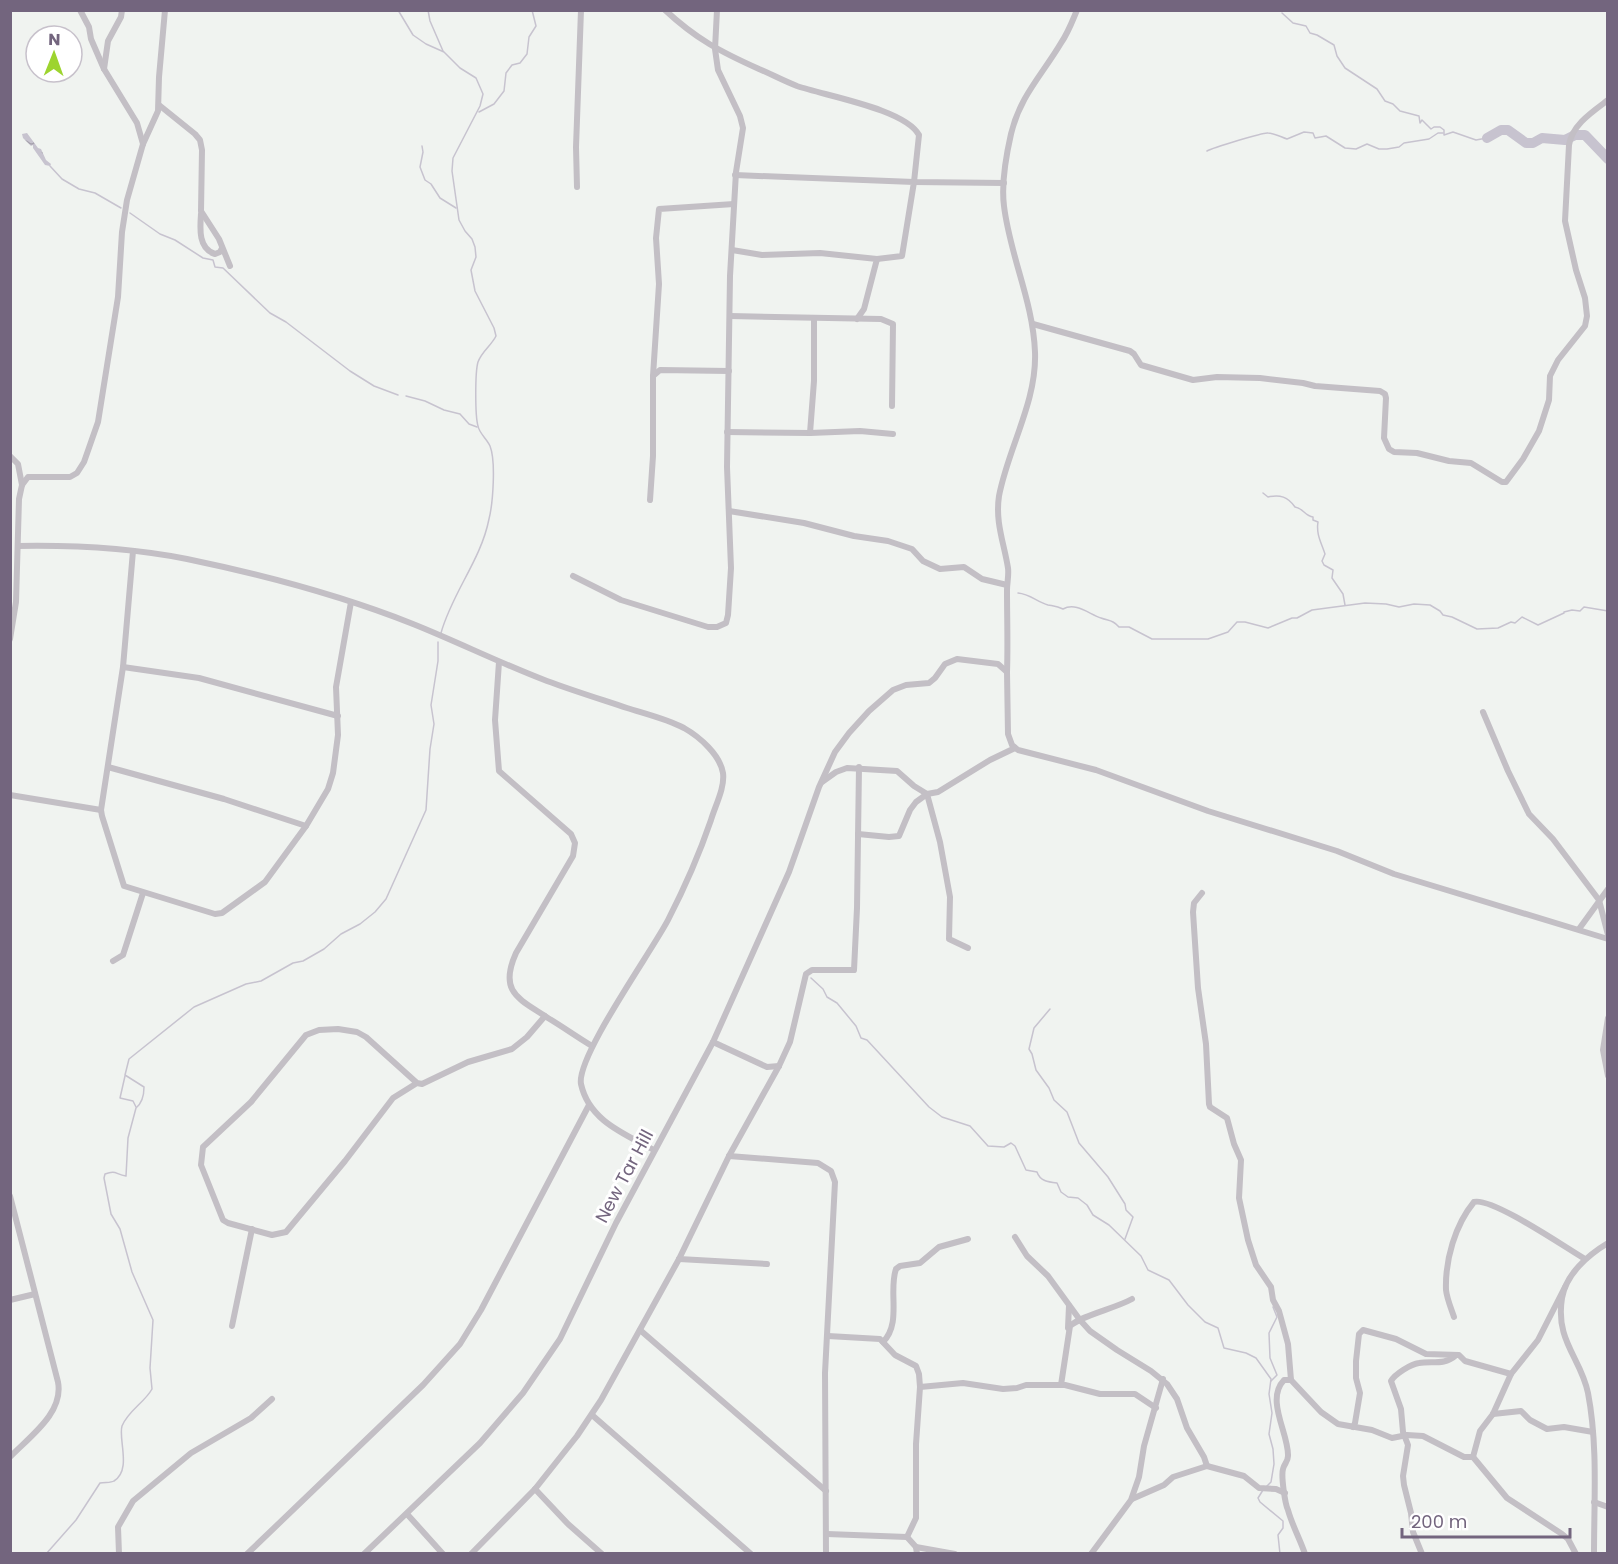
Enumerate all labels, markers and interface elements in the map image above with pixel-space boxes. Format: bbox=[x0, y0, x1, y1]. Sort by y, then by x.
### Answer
north arrow bbox=[24, 24, 84, 84]
text: N bbox=[48, 28, 60, 51]
street label: New Tar Hill bbox=[589, 1125, 659, 1227]
scale bar bbox=[1402, 1501, 1570, 1539]
text: 200 m bbox=[1411, 1509, 1467, 1534]

